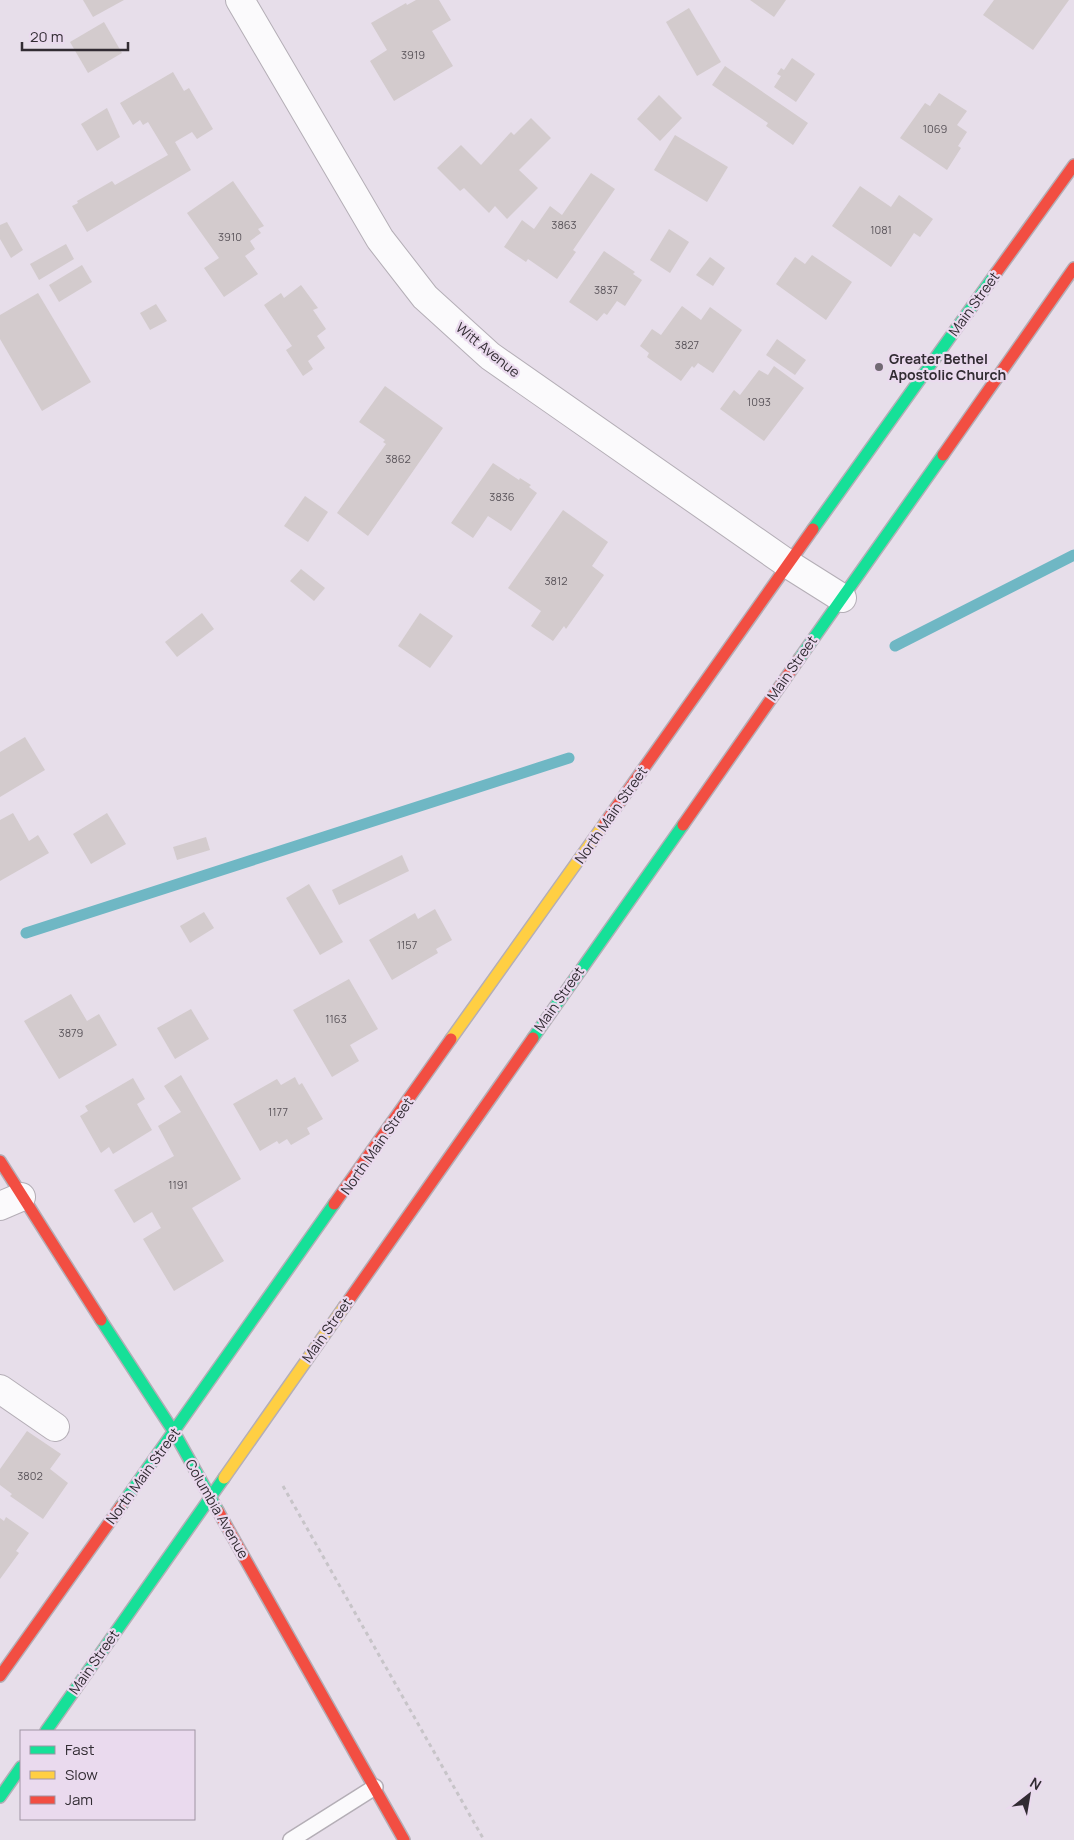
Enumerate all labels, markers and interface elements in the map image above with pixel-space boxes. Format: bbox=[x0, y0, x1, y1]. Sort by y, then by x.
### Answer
scale bar bbox=[22, 20, 129, 52]
text: 20 m bbox=[30, 26, 63, 47]
house number: 3919 bbox=[401, 47, 425, 62]
house number: 1069 bbox=[923, 121, 947, 136]
house number: 3863 bbox=[551, 217, 577, 232]
house number: 1081 bbox=[870, 222, 892, 237]
house number: 3910 bbox=[218, 229, 242, 244]
street label: Main Street bbox=[944, 267, 1004, 340]
house number: 3837 bbox=[594, 282, 618, 297]
street label: Witt Avenue bbox=[452, 318, 524, 381]
house number: 3827 bbox=[675, 337, 699, 352]
place label: Greater Bethel Apostolic Church bbox=[889, 349, 1006, 384]
marker: Greater Bethel Apostolic Church bbox=[873, 361, 885, 373]
house number: 1093 bbox=[747, 394, 771, 409]
house number: 3862 bbox=[385, 451, 411, 466]
house number: 3836 bbox=[489, 489, 515, 504]
house number: 3812 bbox=[544, 573, 568, 588]
street label: Main Street bbox=[762, 631, 821, 704]
street label: North Main Street bbox=[570, 762, 651, 867]
house number: 1157 bbox=[397, 937, 417, 952]
street label: Main Street bbox=[529, 962, 588, 1035]
house number: 1163 bbox=[325, 1011, 347, 1026]
house number: 3879 bbox=[59, 1025, 84, 1040]
street label: North Main Street bbox=[336, 1093, 417, 1198]
house number: 1177 bbox=[268, 1104, 288, 1119]
house number: 1191 bbox=[168, 1177, 188, 1192]
street label: Main Street bbox=[297, 1293, 356, 1366]
street label: North Main Street bbox=[101, 1423, 184, 1528]
street label: Columbia Avenue bbox=[181, 1456, 254, 1562]
house number: 3802 bbox=[17, 1468, 43, 1483]
street label: Main Street bbox=[64, 1625, 123, 1698]
legend bbox=[20, 1730, 195, 1820]
text: Fast bbox=[65, 1739, 94, 1760]
text: Slow bbox=[65, 1764, 98, 1785]
north arrow bbox=[1004, 1770, 1054, 1820]
text: N bbox=[1027, 1773, 1045, 1794]
text: Jam bbox=[65, 1789, 93, 1810]

